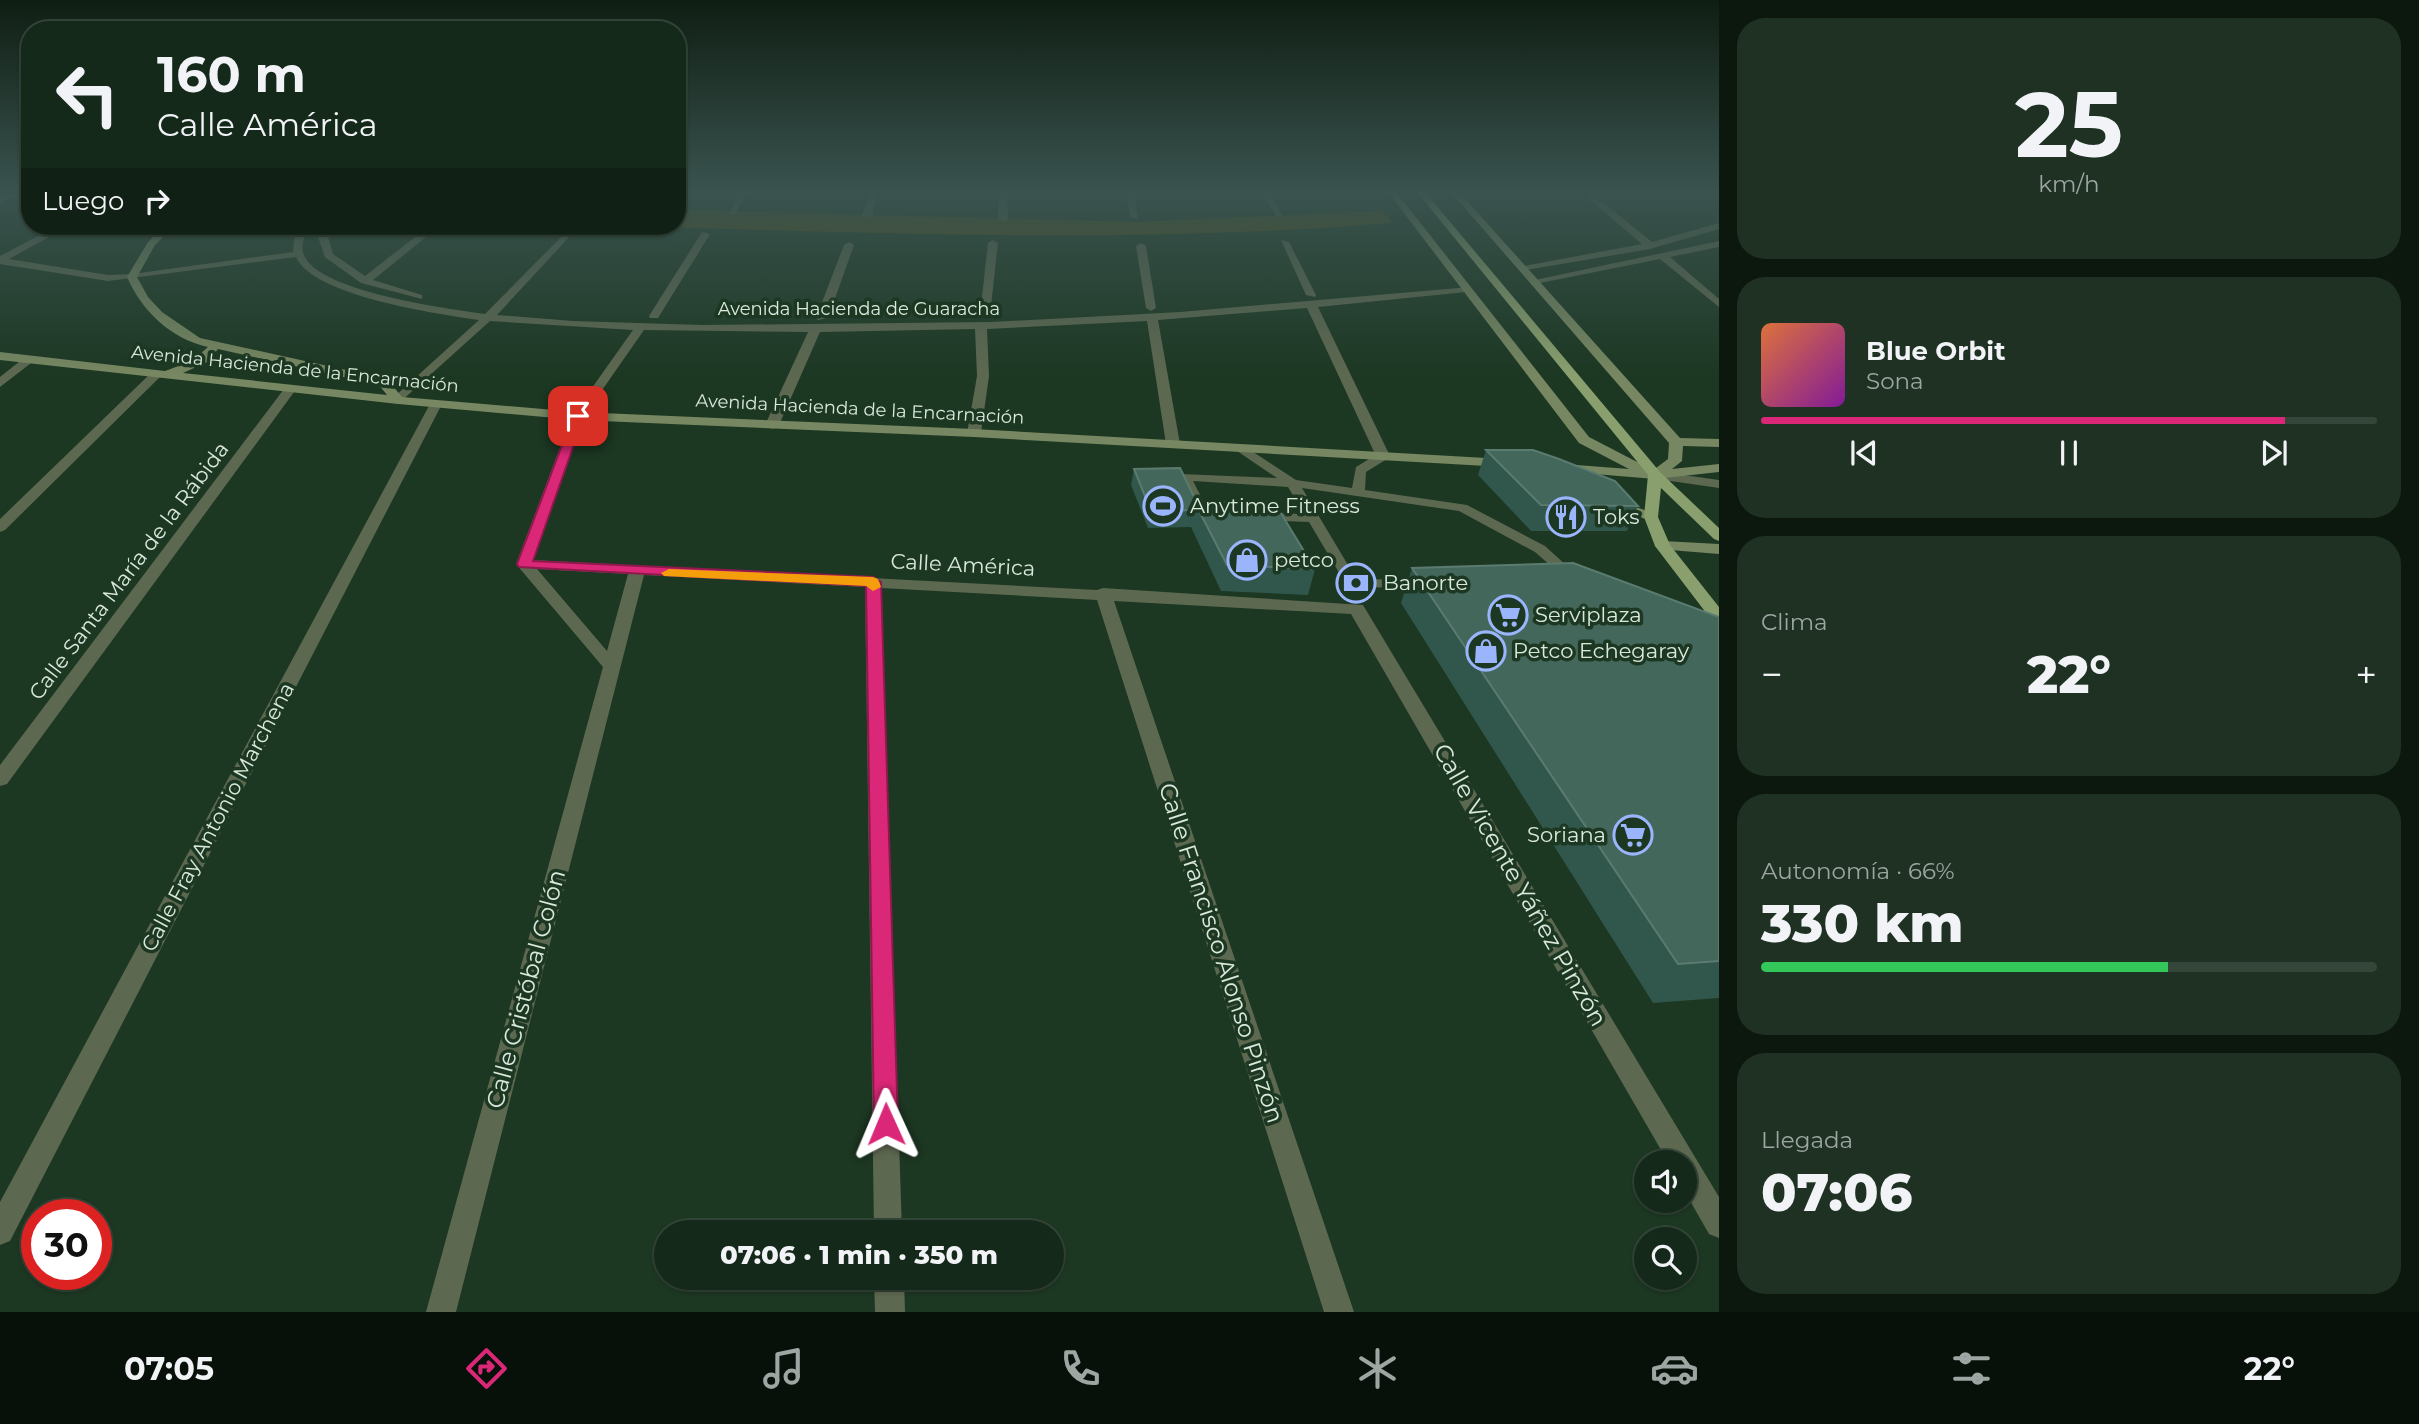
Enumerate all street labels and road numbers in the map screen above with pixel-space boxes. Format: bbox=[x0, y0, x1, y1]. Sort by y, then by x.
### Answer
street label: Avenida Hacienda de Guaracha bbox=[718, 298, 1000, 320]
street label: Avenida Hacienda de la Encarnación bbox=[130, 341, 460, 397]
street label: Avenida Hacienda de la Encarnación bbox=[695, 389, 1025, 429]
street label: Calle Santa María de la Rábida bbox=[23, 437, 234, 705]
street label: Calle América bbox=[890, 548, 1036, 581]
street label: Calle Fray Antonio Marchena bbox=[136, 678, 299, 955]
street label: Calle Vicente Yáñez Pinzón bbox=[1427, 738, 1613, 1031]
street label: Calle Francisco Alonso Pinzón bbox=[1153, 779, 1290, 1127]
street label: Calle Cristóbal Colón bbox=[480, 866, 571, 1111]

